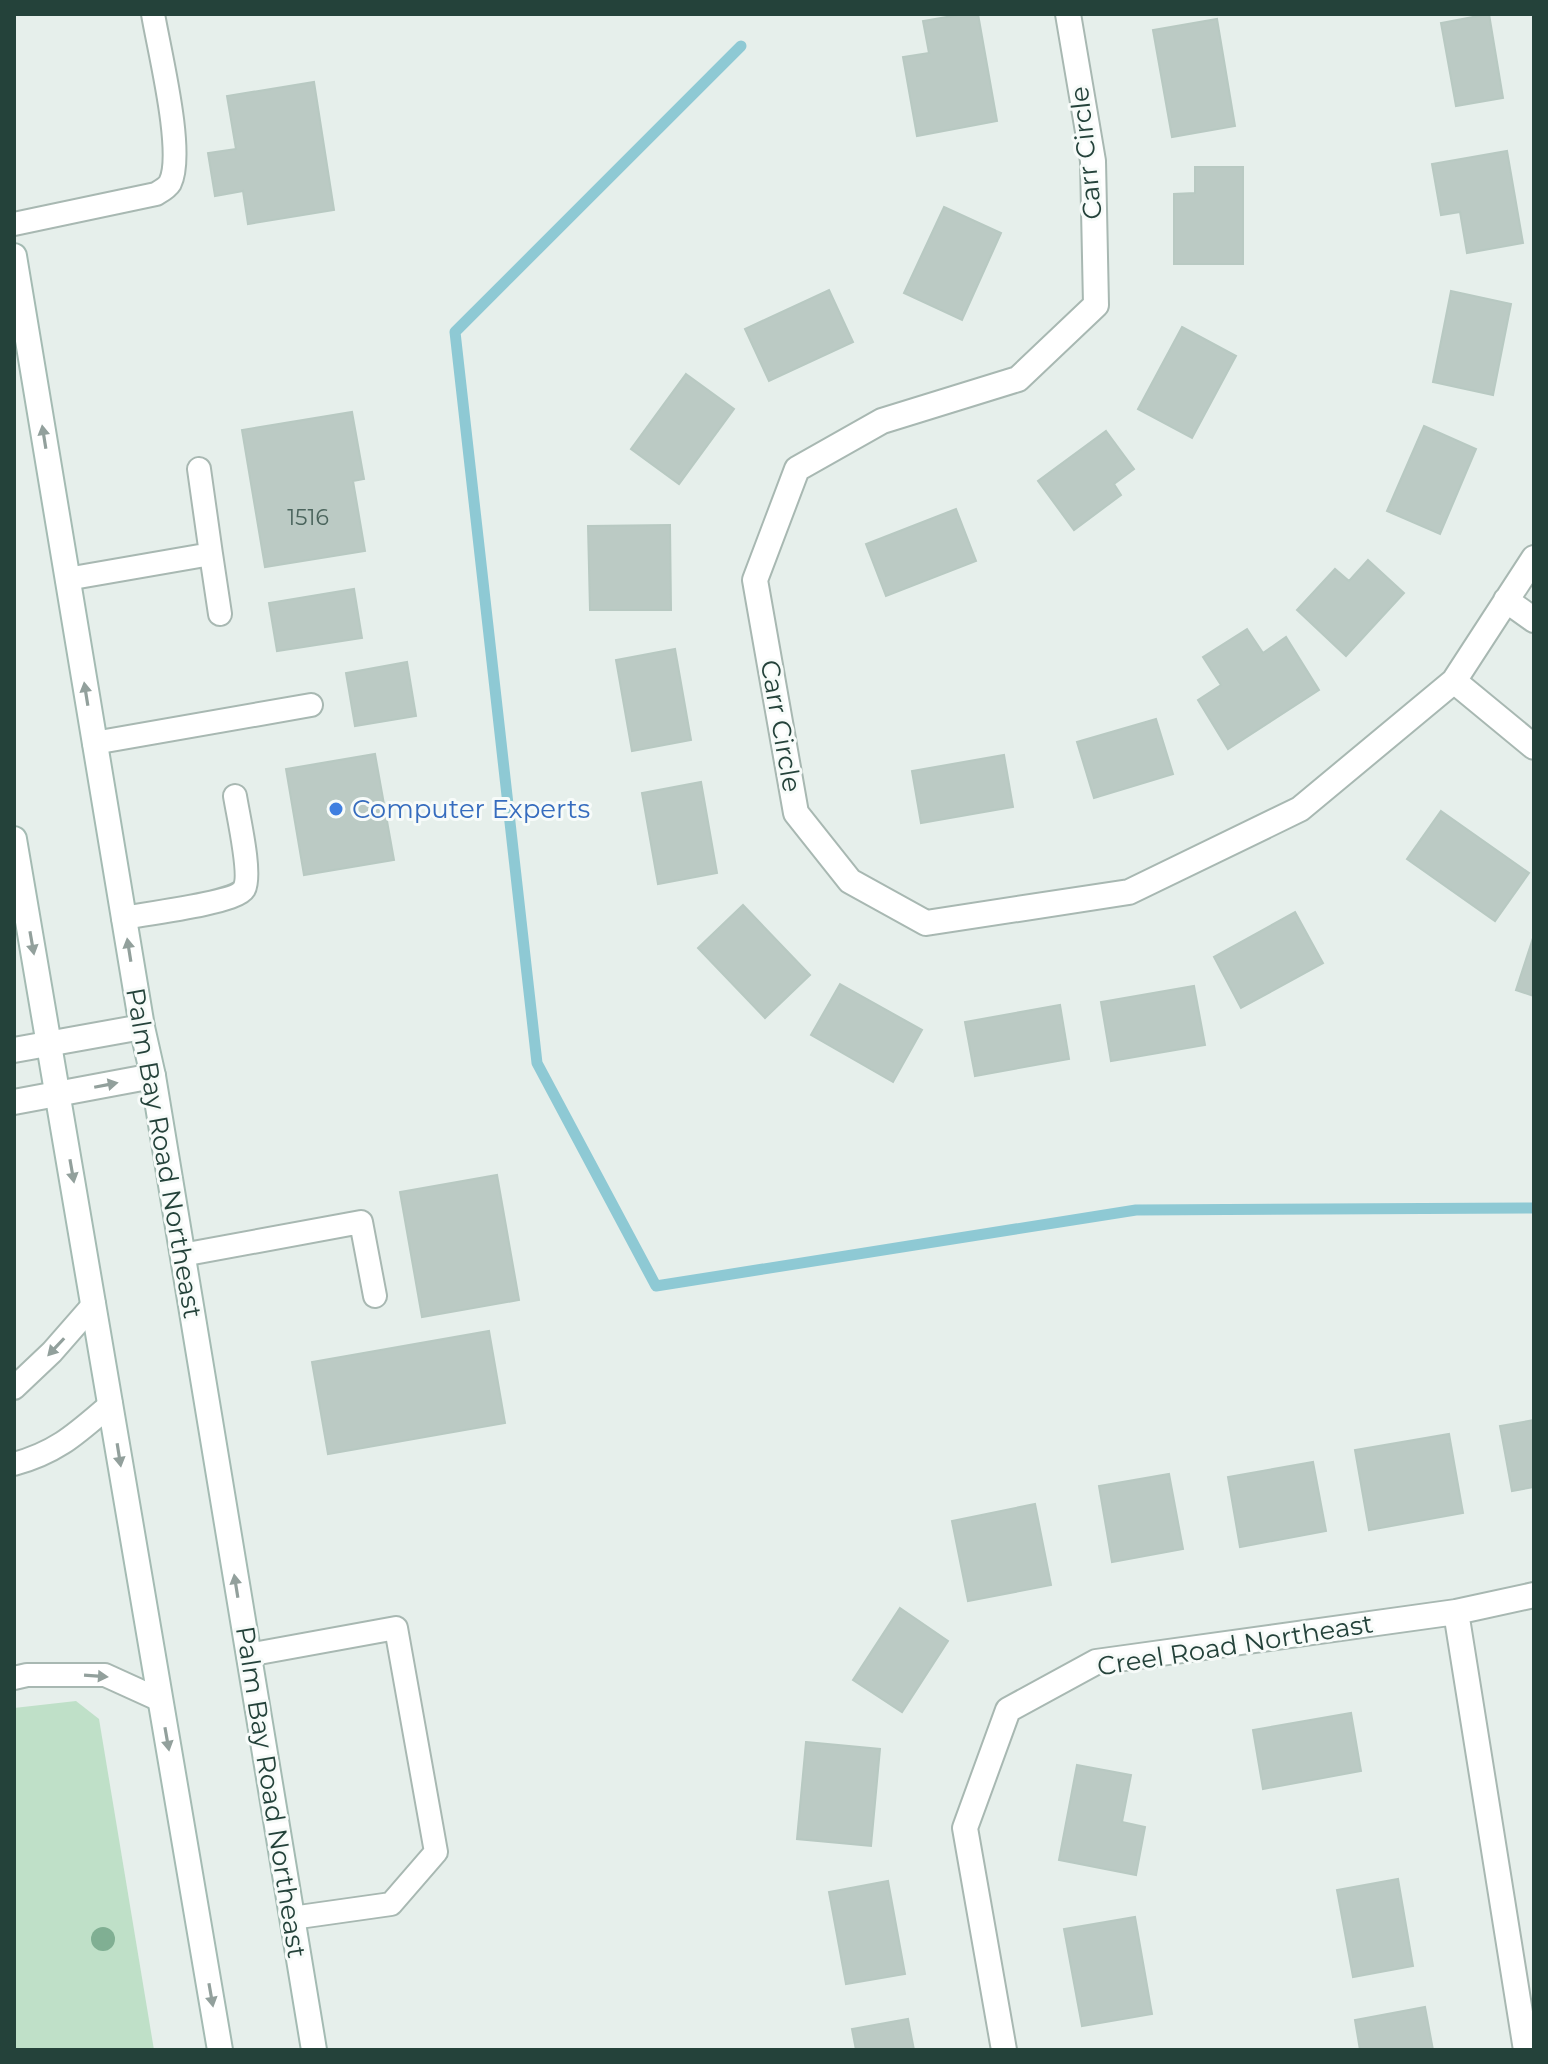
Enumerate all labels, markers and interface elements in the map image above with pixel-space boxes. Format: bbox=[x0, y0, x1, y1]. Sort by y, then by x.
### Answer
street label: Carr Circle bbox=[1063, 85, 1109, 221]
one-way arrow bbox=[37, 425, 50, 450]
house number: 1516 bbox=[287, 504, 329, 531]
street label: Carr Circle bbox=[754, 657, 808, 795]
one-way arrow bbox=[80, 681, 92, 706]
place label: Computer Experts bbox=[352, 793, 590, 825]
marker: Computer Experts bbox=[327, 800, 345, 818]
one-way arrow bbox=[27, 931, 39, 956]
one-way arrow bbox=[122, 938, 135, 963]
street label: Palm Bay Road Northeast bbox=[119, 985, 209, 1321]
one-way arrow bbox=[93, 1078, 118, 1090]
one-way arrow bbox=[66, 1158, 78, 1183]
one-way arrow bbox=[47, 1337, 65, 1356]
one-way arrow bbox=[114, 1442, 126, 1467]
one-way arrow bbox=[230, 1574, 242, 1599]
street label: Creel Road Northeast bbox=[1095, 1607, 1375, 1683]
street label: Palm Bay Road Northeast bbox=[229, 1624, 313, 1960]
one-way arrow bbox=[84, 1670, 109, 1683]
one-way arrow bbox=[161, 1727, 173, 1752]
one-way arrow bbox=[205, 1983, 217, 2008]

